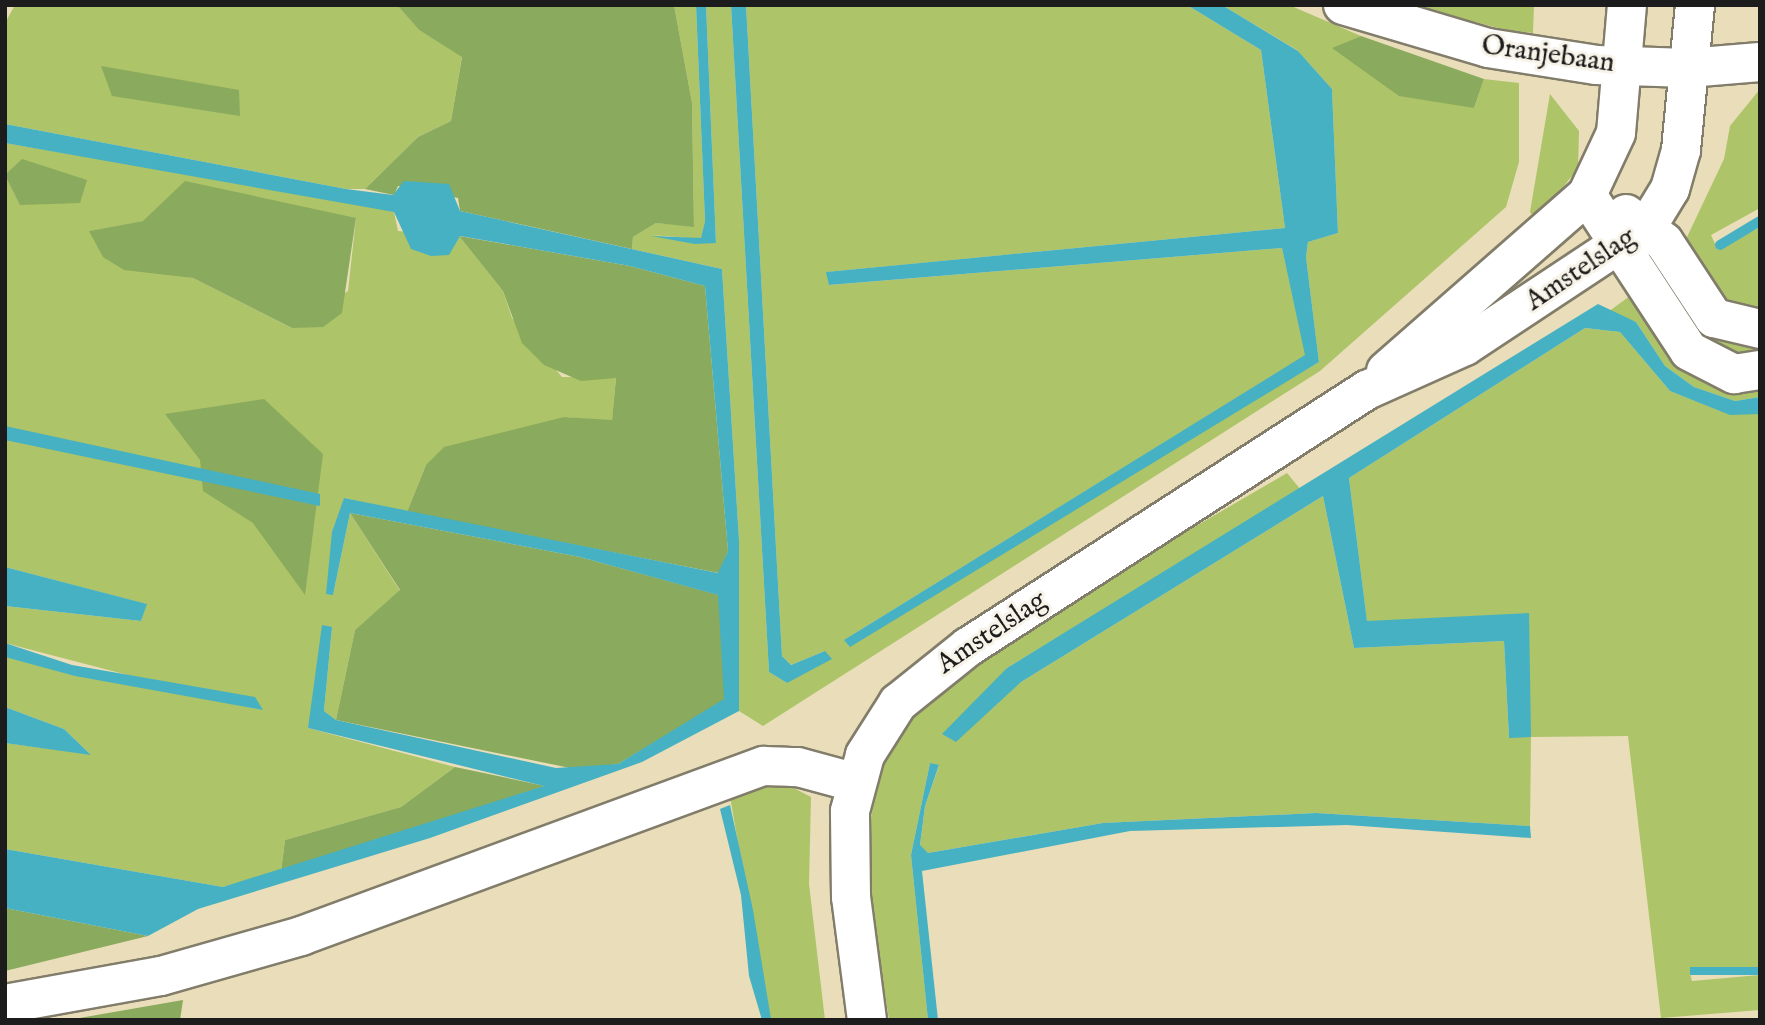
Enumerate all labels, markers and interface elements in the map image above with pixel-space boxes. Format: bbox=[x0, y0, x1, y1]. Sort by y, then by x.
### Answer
street label: Oranjebaan bbox=[1479, 29, 1617, 81]
street label: Amstelslag bbox=[1520, 221, 1642, 319]
street label: Amstelslag bbox=[931, 584, 1053, 682]

